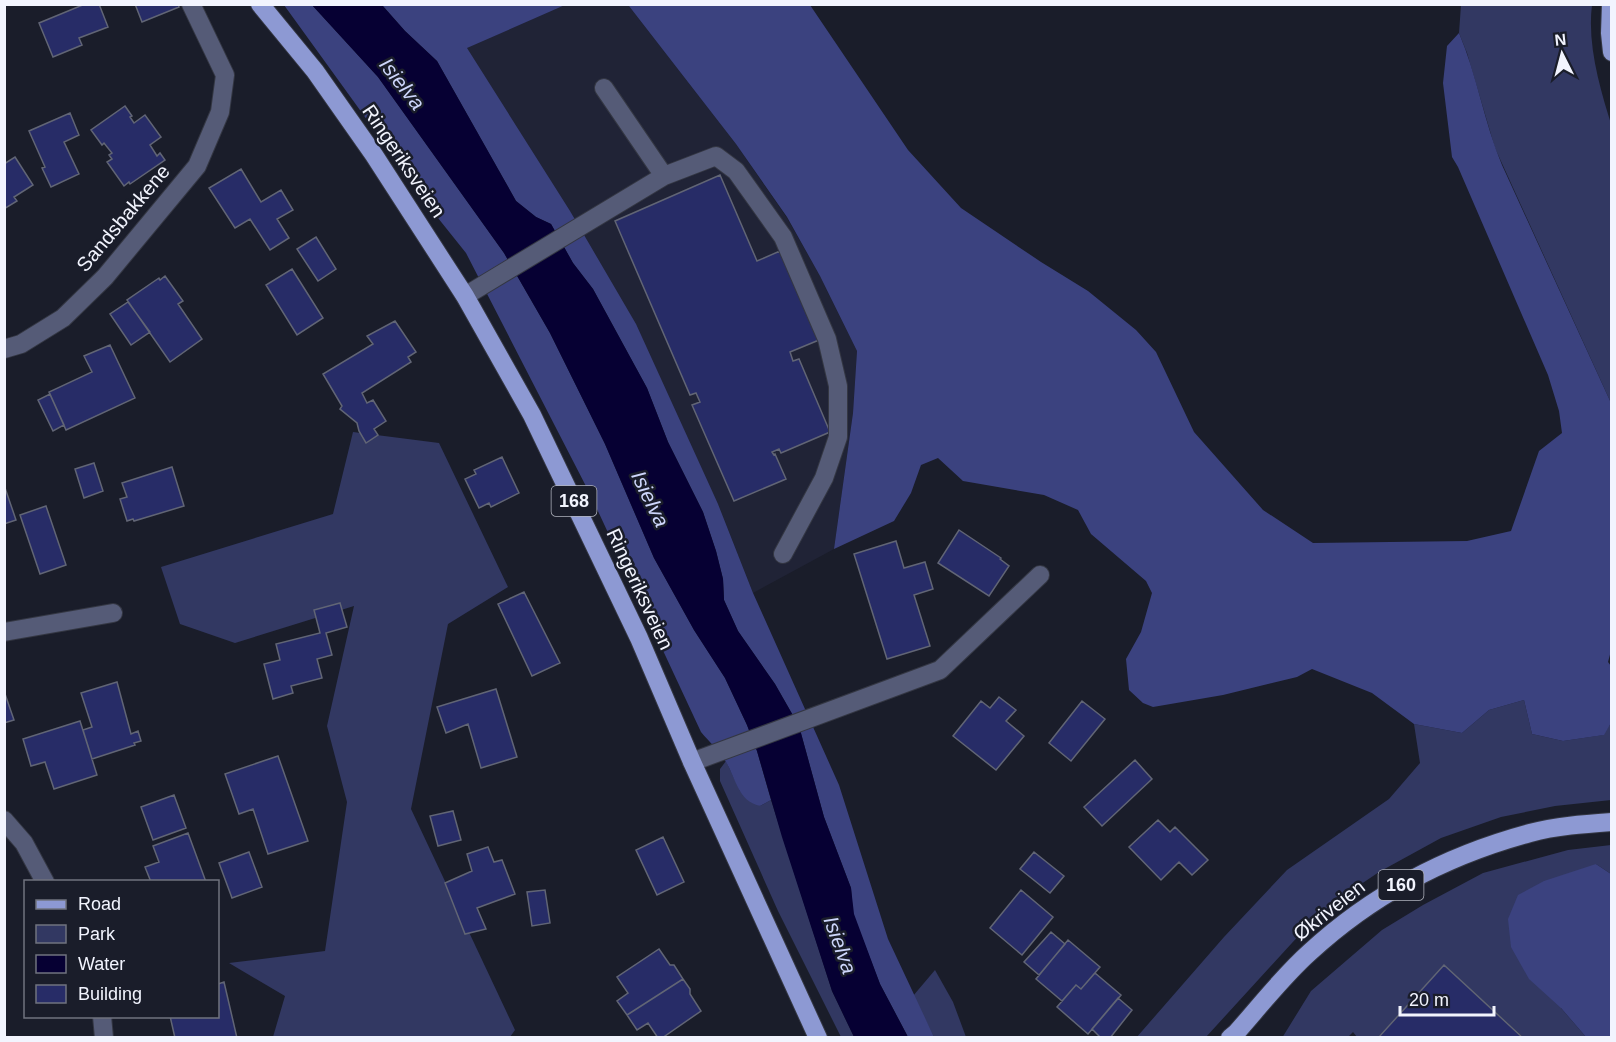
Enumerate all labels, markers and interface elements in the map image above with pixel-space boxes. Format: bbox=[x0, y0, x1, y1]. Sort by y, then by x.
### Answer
north arrow bbox=[1532, 24, 1592, 84]
text: N bbox=[1554, 31, 1567, 49]
water label: Isielva bbox=[375, 53, 430, 114]
street label: Ringeriksveien bbox=[358, 100, 450, 222]
street label: Sandsbakkene bbox=[72, 160, 174, 276]
water label: Isielva bbox=[627, 467, 674, 531]
road number: 168 bbox=[552, 486, 596, 516]
street label: Ringeriksveien bbox=[602, 525, 678, 653]
road number: 160 bbox=[1378, 870, 1424, 900]
street label: Økriveien bbox=[1289, 875, 1369, 945]
legend bbox=[24, 880, 219, 1018]
text: Road bbox=[78, 894, 121, 914]
water label: Isielva bbox=[819, 913, 861, 977]
text: Park bbox=[78, 924, 116, 944]
text: Water bbox=[78, 954, 125, 974]
scale bar bbox=[1400, 979, 1494, 1017]
text: Building bbox=[78, 984, 142, 1004]
text: 20 m bbox=[1409, 990, 1449, 1010]

